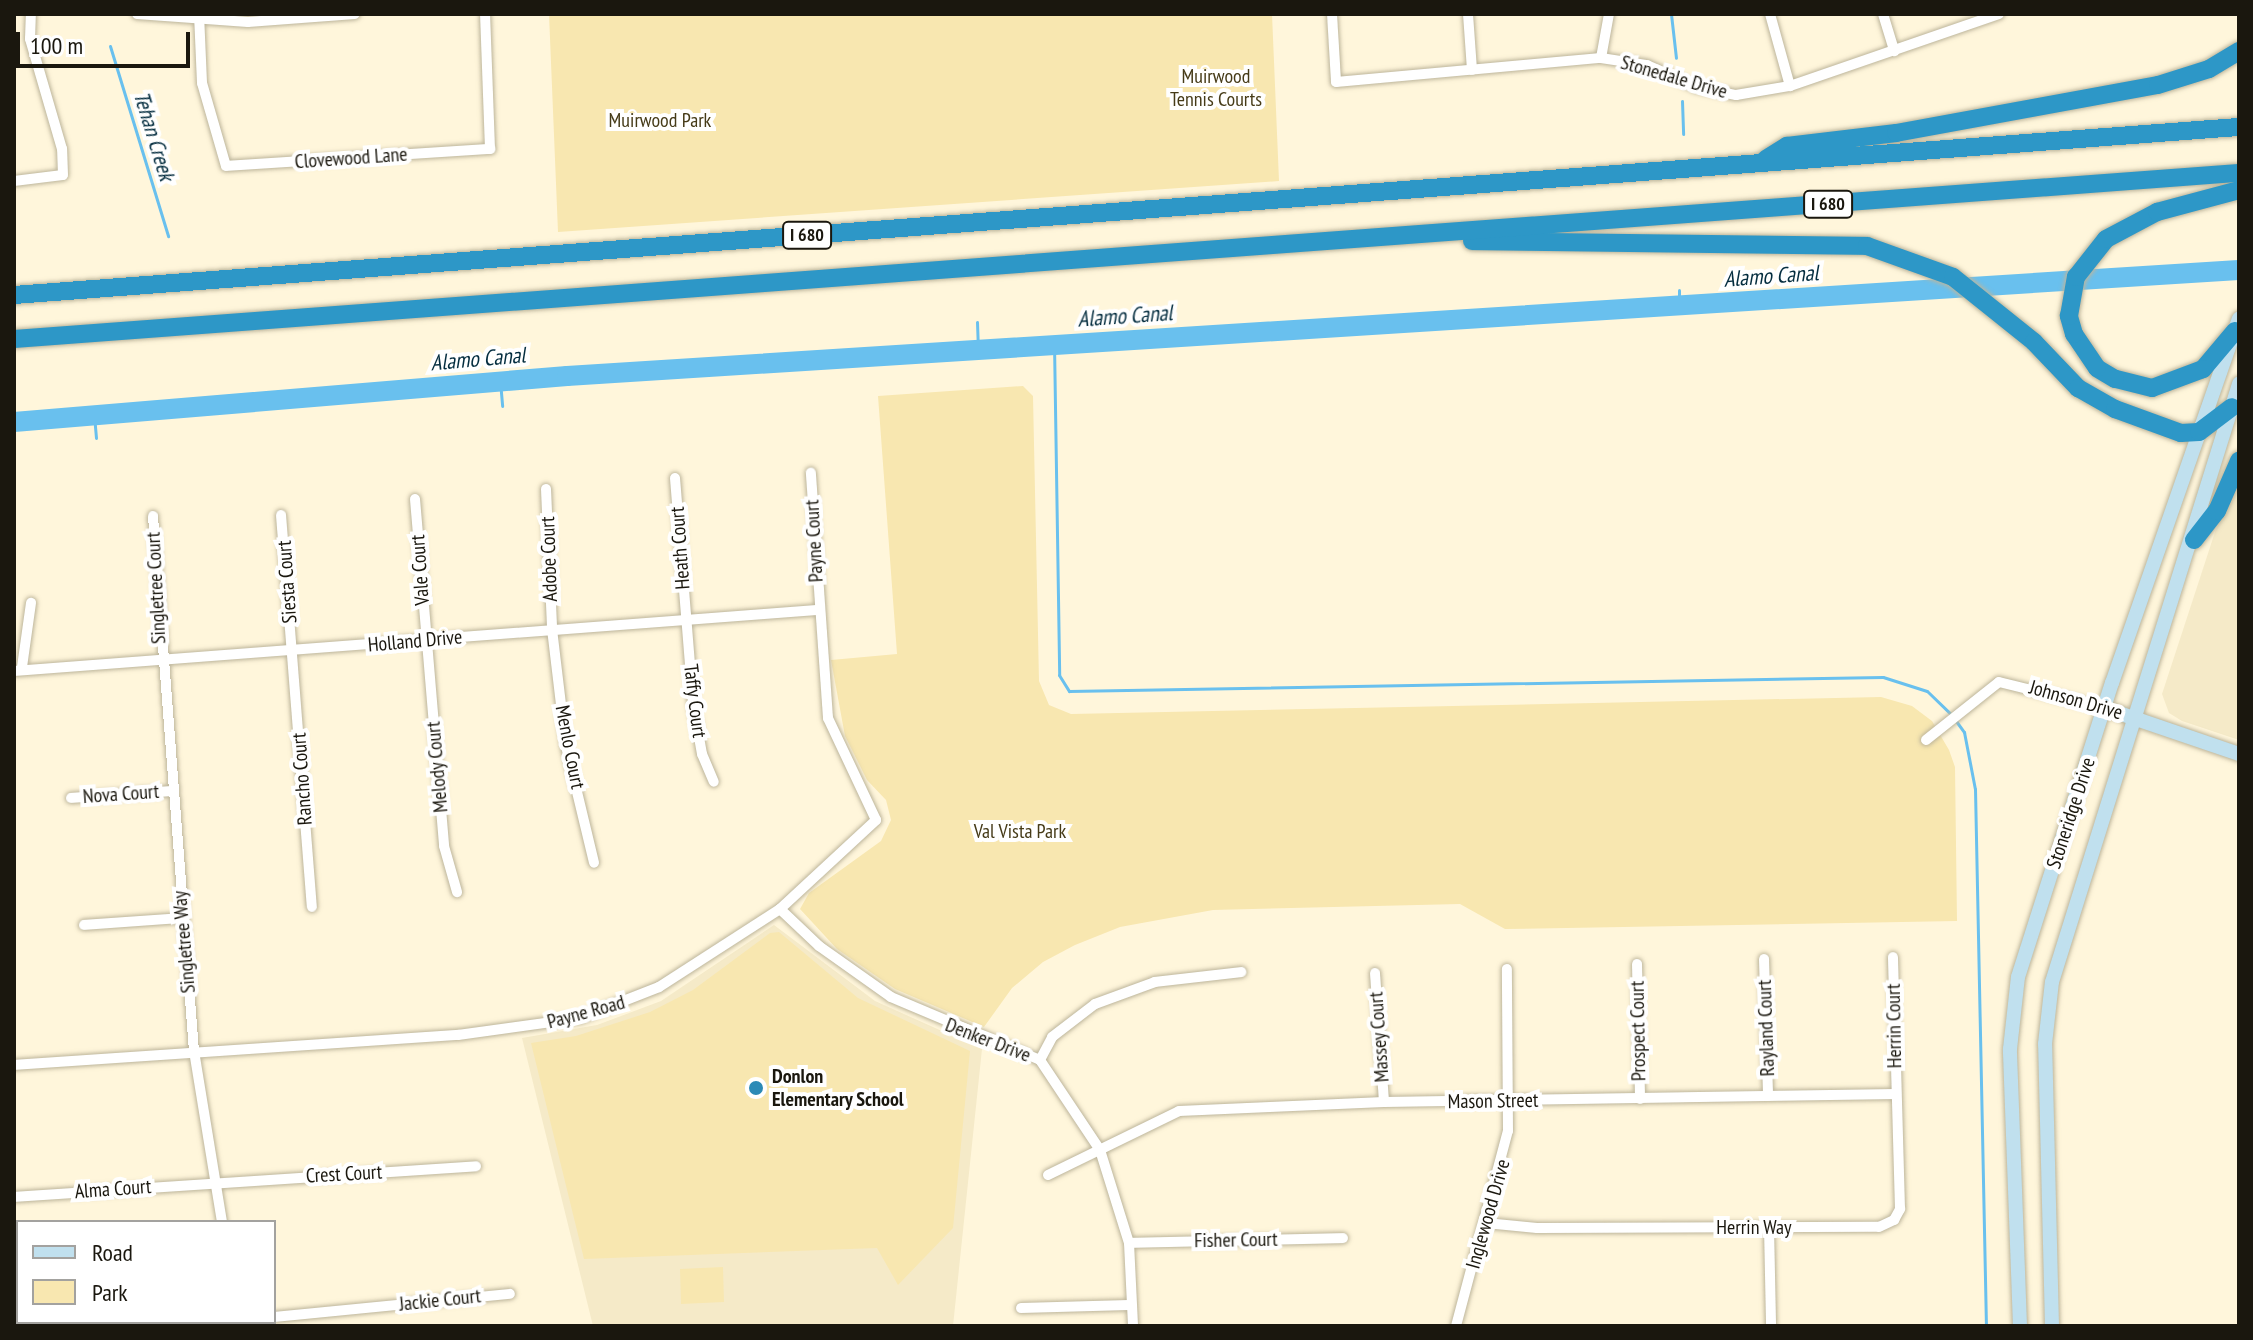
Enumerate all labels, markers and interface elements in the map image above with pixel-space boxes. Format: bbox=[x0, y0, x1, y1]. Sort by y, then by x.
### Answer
scale bar bbox=[20, 16, 194, 66]
text: 100 m bbox=[30, 30, 83, 61]
street label: Stonedale Drive bbox=[1618, 50, 1730, 104]
park label: Muirwood Tennis Courts bbox=[1170, 64, 1262, 111]
water label: Tehan Creek bbox=[128, 88, 180, 184]
park label: Muirwood Park bbox=[609, 108, 711, 132]
street label: Clovewood Lane bbox=[294, 142, 408, 174]
road number: I 680 bbox=[1802, 190, 1854, 218]
road number: I 680 bbox=[781, 221, 833, 249]
water label: Alamo Canal bbox=[1723, 260, 1819, 292]
water label: Alamo Canal bbox=[1077, 300, 1173, 332]
water label: Alamo Canal bbox=[430, 342, 526, 376]
street label: Payne Court bbox=[800, 499, 828, 583]
street label: Heath Court bbox=[665, 506, 695, 590]
street label: Adobe Court bbox=[536, 516, 562, 602]
street label: Singletree Court bbox=[141, 531, 171, 645]
street label: Vale Court bbox=[406, 534, 434, 606]
street label: Siesta Court bbox=[272, 540, 302, 624]
street label: Holland Drive bbox=[367, 625, 463, 657]
street label: Taffy Court bbox=[679, 662, 711, 740]
street label: Johnson Drive bbox=[2027, 675, 2125, 725]
street label: Menlo Court bbox=[550, 703, 590, 791]
street label: Melody Court bbox=[421, 720, 453, 814]
street label: Rancho Court bbox=[287, 732, 317, 826]
street label: Stoneridge Drive bbox=[2042, 754, 2100, 872]
street label: Nova Court bbox=[82, 779, 160, 809]
park label: Val Vista Park bbox=[973, 819, 1067, 843]
street label: Singletree Way bbox=[168, 890, 200, 994]
street label: Rayland Court bbox=[1752, 979, 1780, 1077]
street label: Prospect Court bbox=[1625, 981, 1651, 1081]
street label: Herrin Court bbox=[1881, 983, 1907, 1069]
street label: Payne Road bbox=[545, 990, 627, 1034]
street label: Massey Court bbox=[1364, 991, 1394, 1083]
street label: Denker Drive bbox=[942, 1013, 1034, 1067]
place label: Donlon Elementary School bbox=[772, 1064, 904, 1111]
marker: Donlon Elementary School bbox=[747, 1079, 765, 1097]
street label: Mason Street bbox=[1448, 1088, 1538, 1114]
street label: Inglewood Drive bbox=[1461, 1156, 1515, 1272]
street label: Crest Court bbox=[305, 1160, 383, 1188]
street label: Alma Court bbox=[74, 1174, 152, 1204]
street label: Herrin Way bbox=[1716, 1215, 1792, 1239]
legend bbox=[16, 1220, 276, 1324]
street label: Fisher Court bbox=[1194, 1227, 1278, 1253]
text: Road bbox=[92, 1237, 133, 1268]
text: Park bbox=[92, 1277, 128, 1308]
street label: Jackie Court bbox=[398, 1284, 482, 1316]

